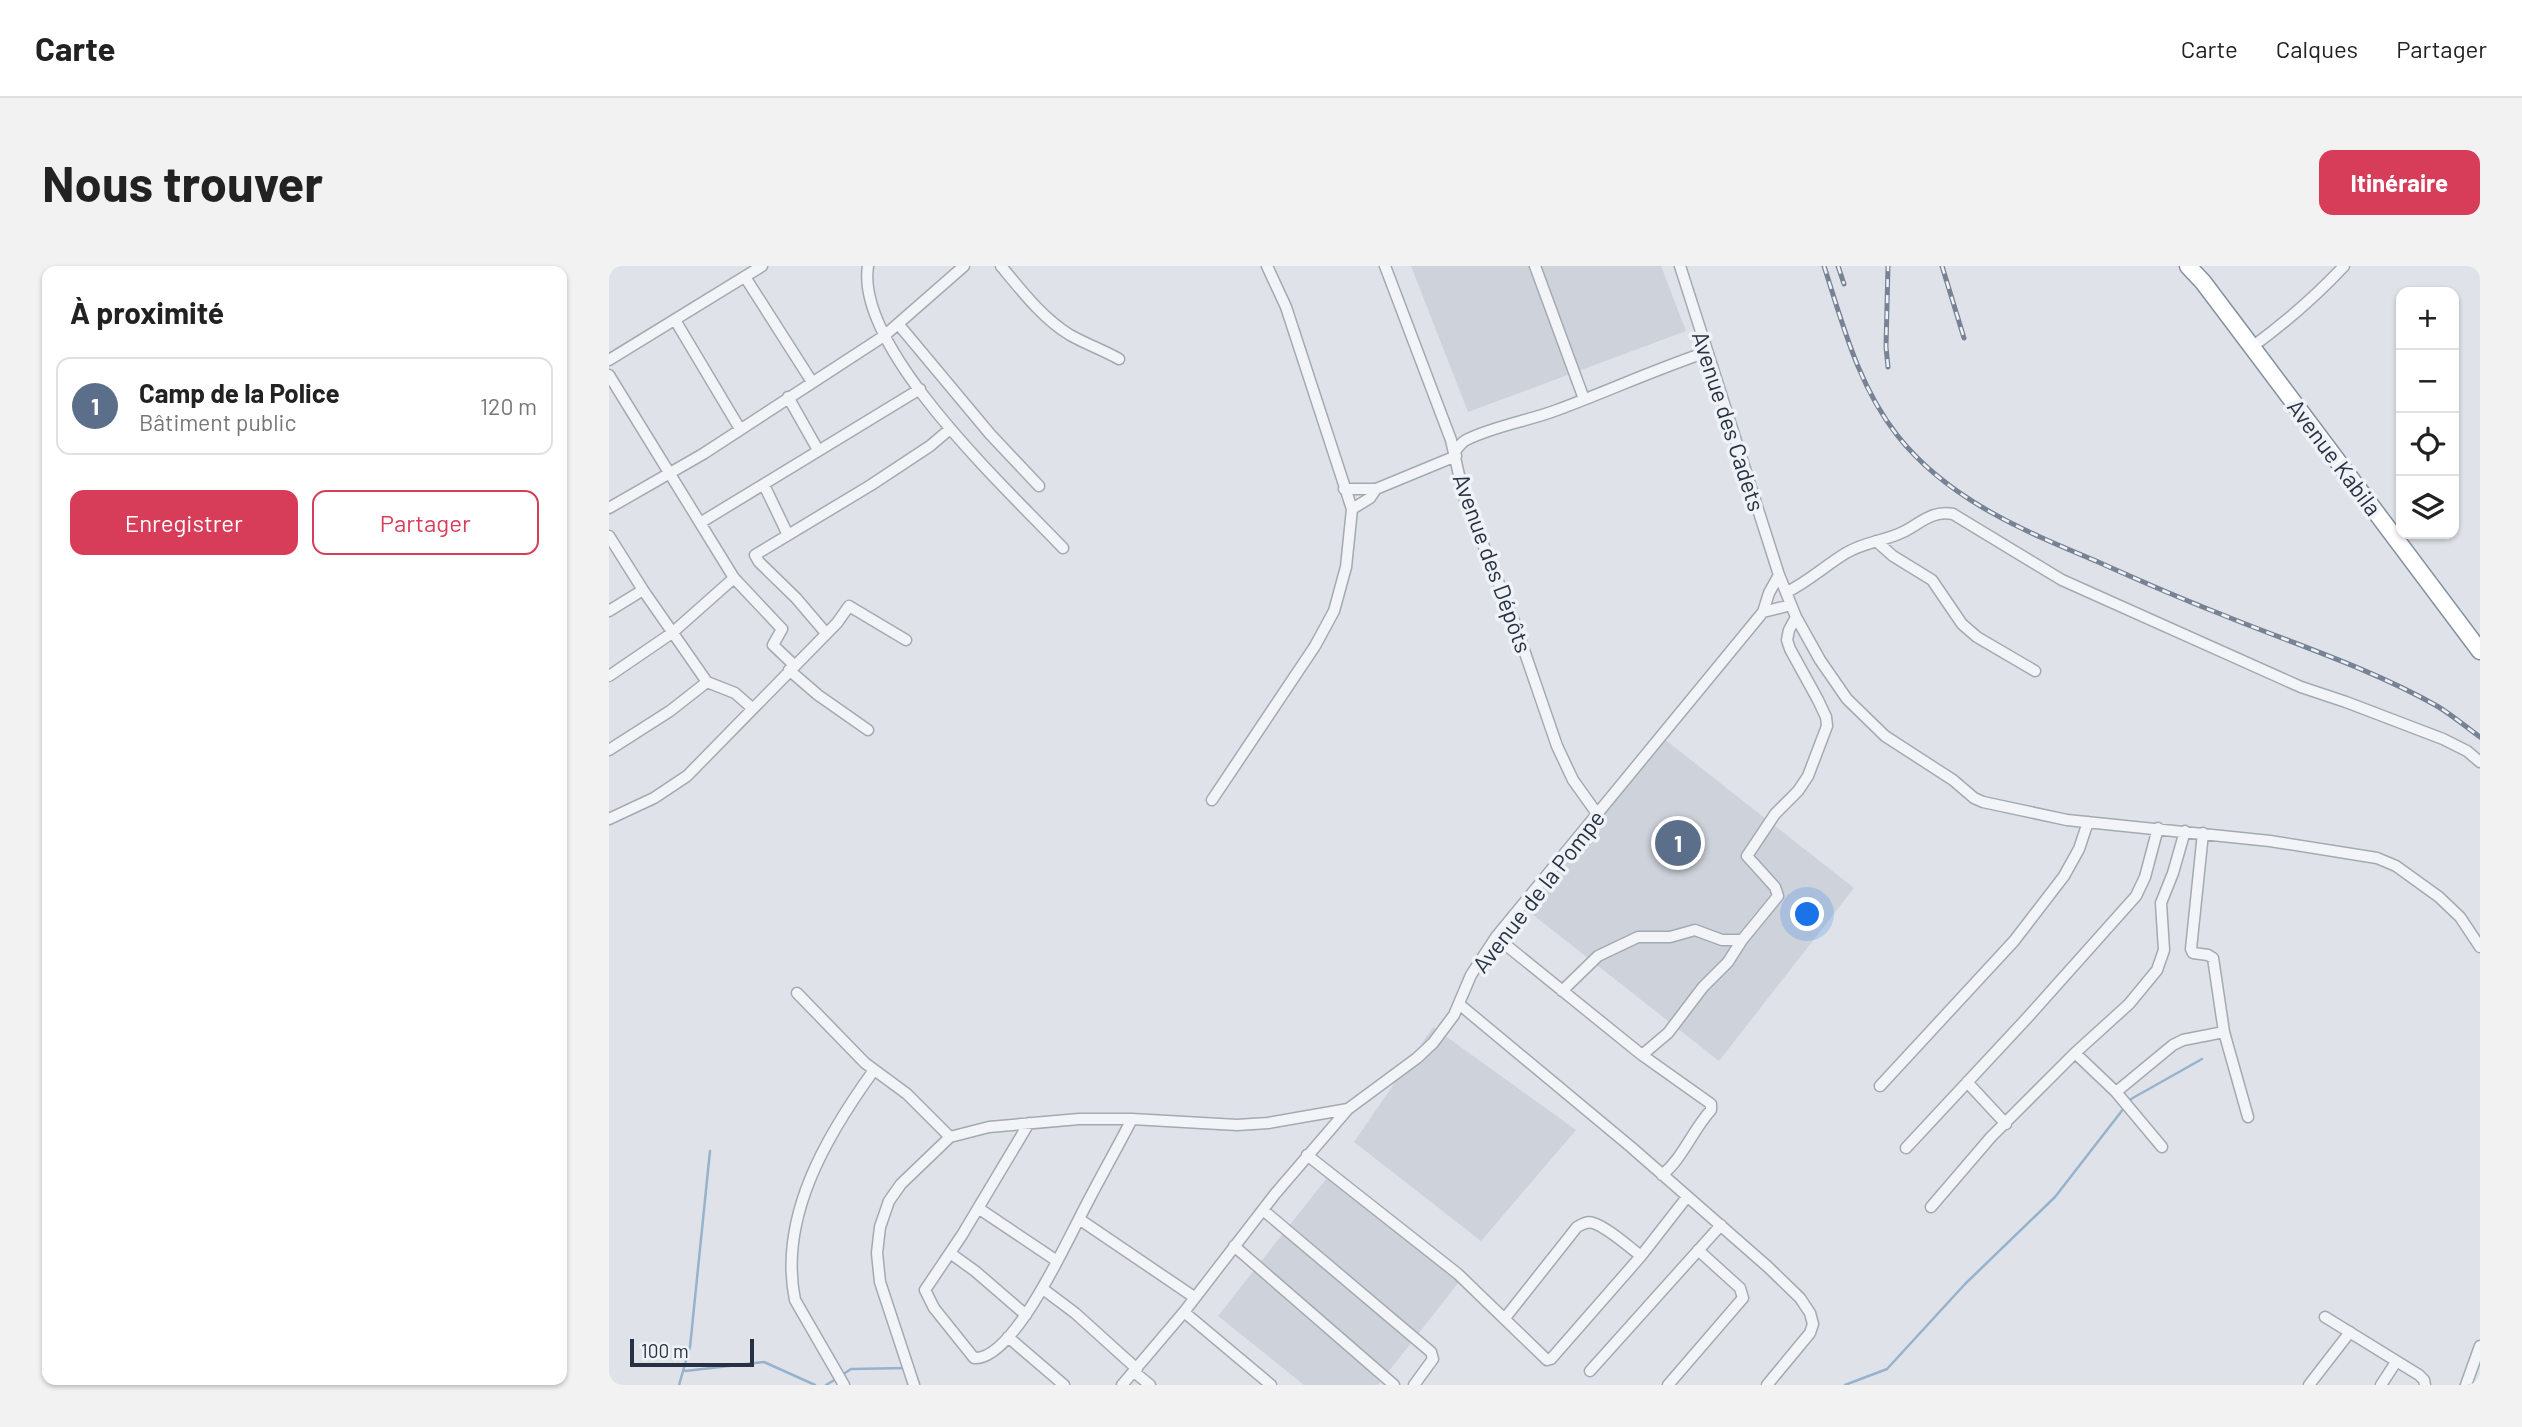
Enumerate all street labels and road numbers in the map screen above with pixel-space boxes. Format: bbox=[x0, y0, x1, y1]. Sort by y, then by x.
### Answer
street label: Avenue des Cadets bbox=[1687, 327, 1771, 515]
street label: Avenue Kabila bbox=[2282, 393, 2388, 521]
street label: Avenue des Dépôts bbox=[1448, 470, 1538, 656]
street label: Avenue de la Pompe bbox=[1466, 804, 1610, 978]

